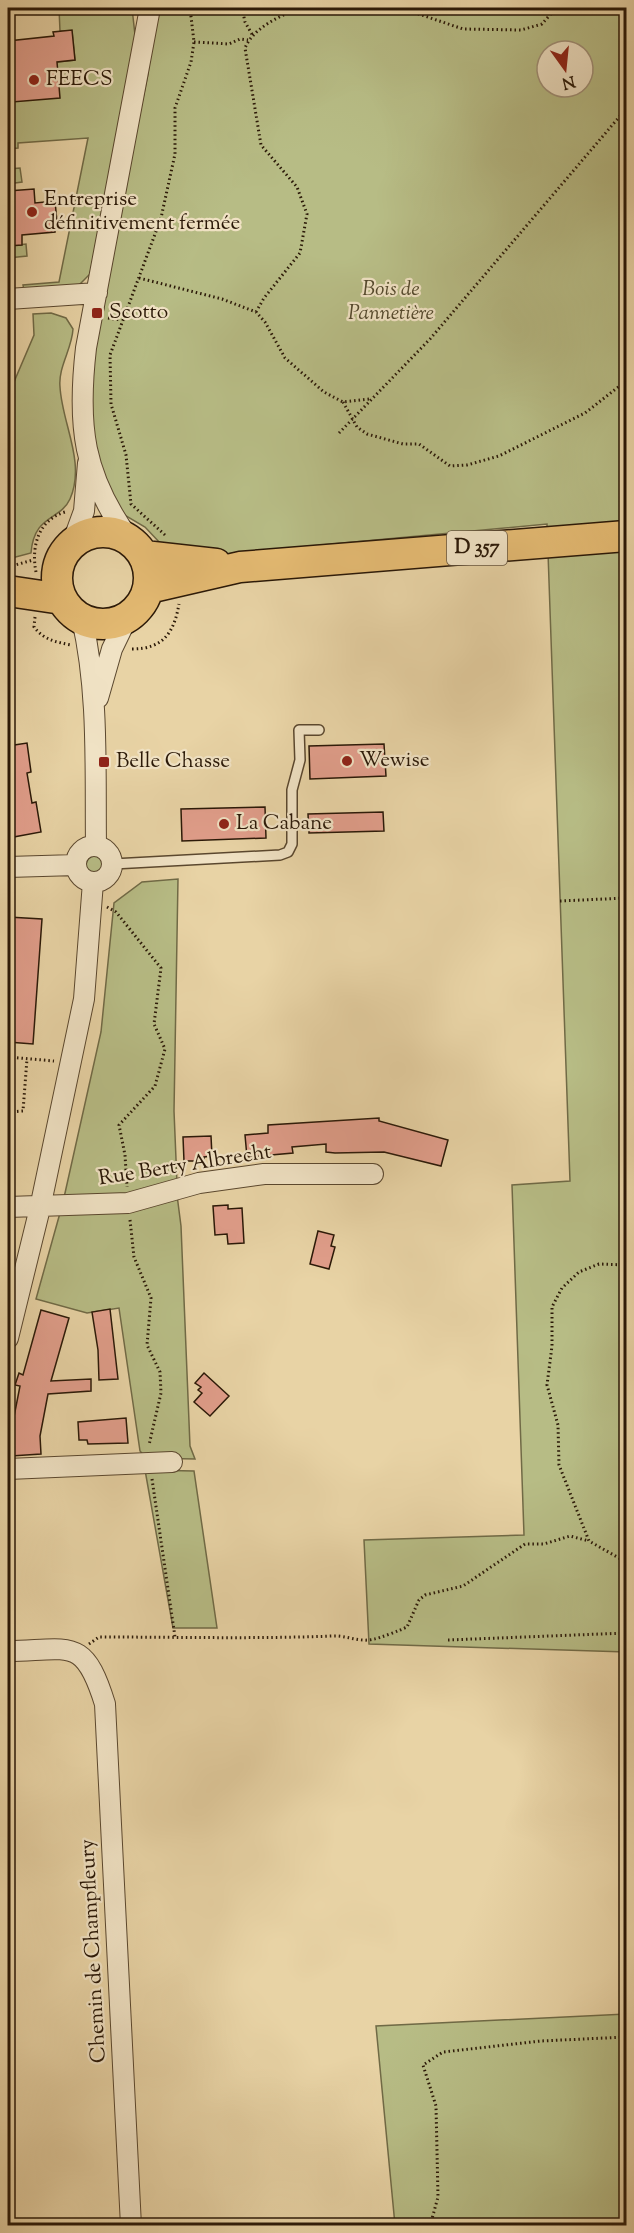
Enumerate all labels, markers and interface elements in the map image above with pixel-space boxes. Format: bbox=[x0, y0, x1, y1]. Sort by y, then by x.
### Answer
north arrow bbox=[535, 39, 595, 99]
place label: FEECS bbox=[46, 65, 112, 95]
text: N bbox=[559, 68, 577, 94]
marker: FEECS bbox=[27, 73, 41, 87]
place label: Entreprise définitivement fermée bbox=[44, 185, 240, 239]
marker: Entreprise définitivement fermée bbox=[25, 205, 39, 219]
park label: Bois de Pannetière bbox=[348, 275, 434, 329]
place label: Scotto bbox=[109, 298, 168, 328]
marker: Scotto bbox=[90, 306, 104, 320]
road number: D 357 bbox=[447, 531, 507, 565]
place label: Wewise bbox=[359, 746, 429, 776]
place label: Belle Chasse bbox=[116, 747, 230, 777]
marker: Wewise bbox=[340, 754, 354, 768]
marker: Belle Chasse bbox=[97, 755, 111, 769]
place label: La Cabane bbox=[236, 809, 332, 839]
marker: La Cabane bbox=[217, 817, 231, 831]
street label: Rue Berty Albrecht bbox=[96, 1138, 274, 1194]
street label: Chemin de Champfleury bbox=[73, 1838, 115, 2064]

